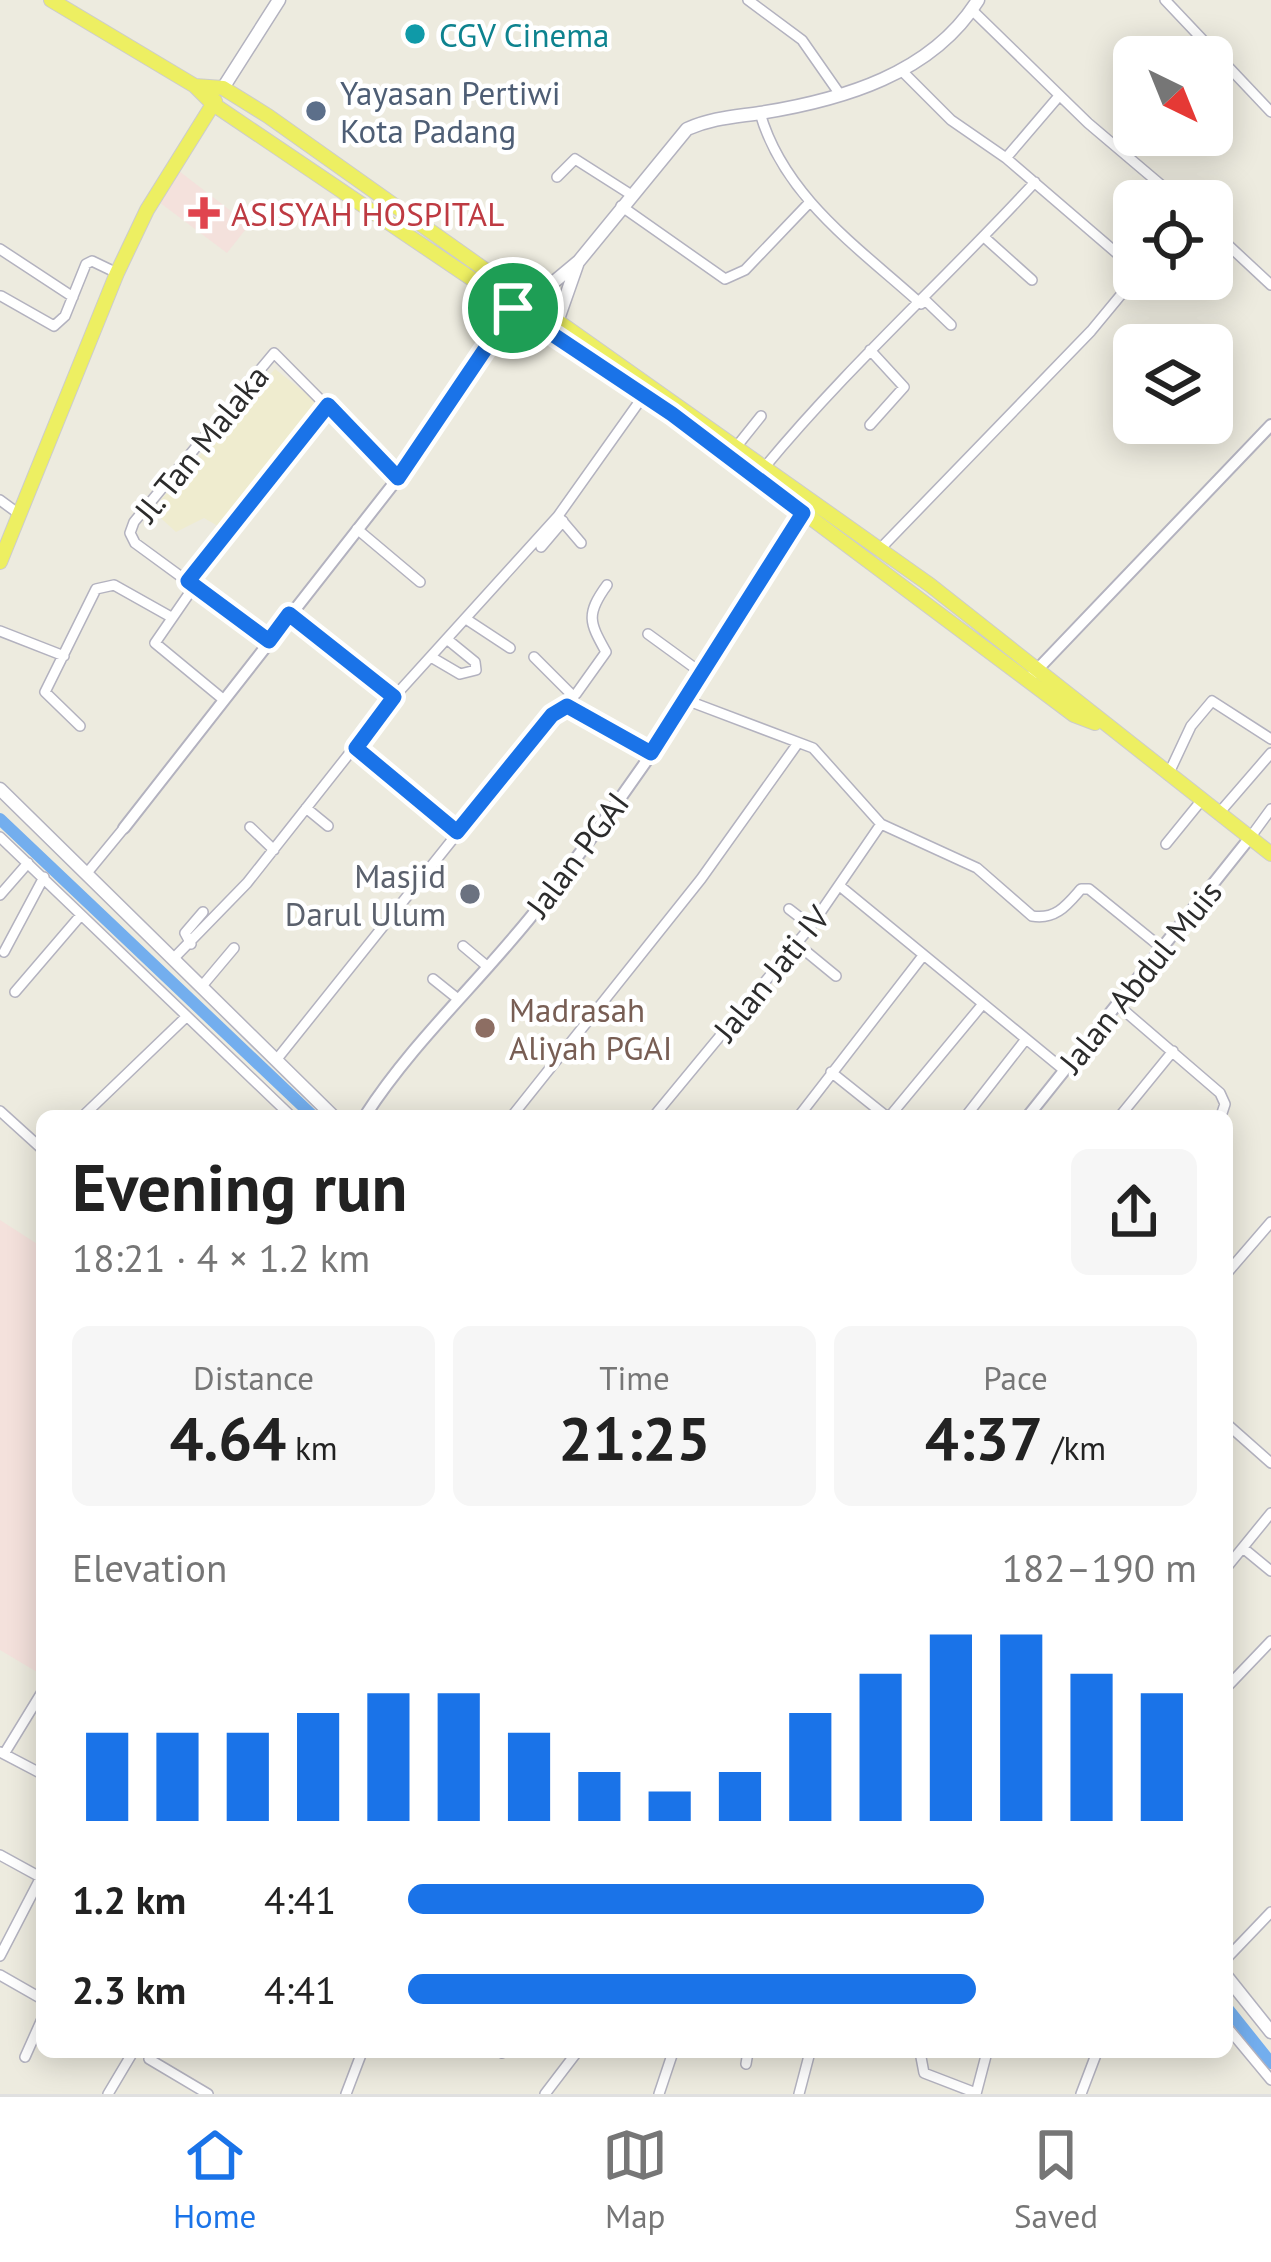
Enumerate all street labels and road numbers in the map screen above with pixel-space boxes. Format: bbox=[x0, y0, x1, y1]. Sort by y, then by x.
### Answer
street label: Jl. Tan Malaka bbox=[123, 356, 278, 532]
street label: Jalan PGAI bbox=[515, 783, 638, 927]
street label: Jalan Abdul Muis bbox=[1048, 871, 1231, 1083]
street label: Jalan Jati IV bbox=[702, 896, 839, 1051]

